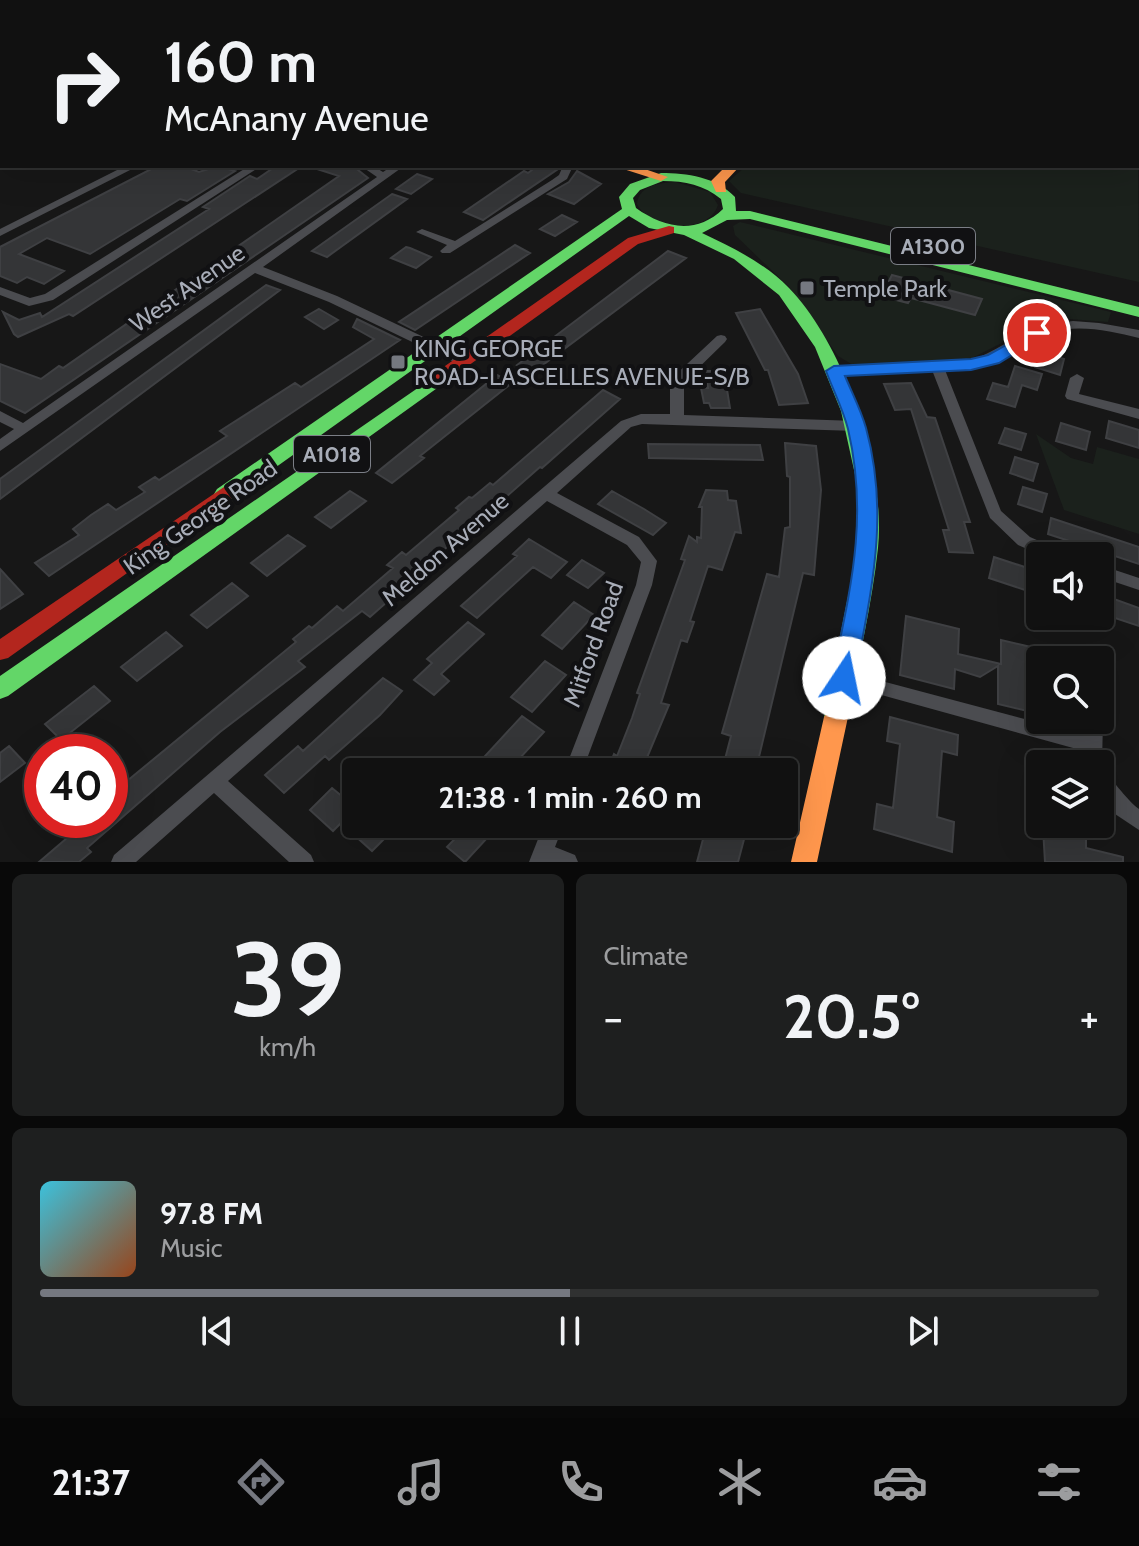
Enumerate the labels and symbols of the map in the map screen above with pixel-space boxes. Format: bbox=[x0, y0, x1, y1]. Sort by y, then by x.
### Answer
road number: A1300 bbox=[891, 228, 975, 264]
street label: West Avenue bbox=[124, 238, 250, 338]
place label: Temple Park bbox=[823, 274, 947, 303]
marker: Temple Park bbox=[798, 279, 816, 297]
pin bbox=[1003, 299, 1071, 367]
place label: KING GEORGE ROAD-LASCELLES AVENUE-S/B bbox=[414, 334, 750, 391]
marker: KING GEORGE ROAD-LASCELLES AVENUE-S/B bbox=[389, 353, 407, 371]
road number: A1018 bbox=[294, 436, 370, 472]
street label: King George Road bbox=[118, 453, 282, 581]
street label: Meldon Avenue bbox=[376, 486, 514, 612]
street label: Mitford Road bbox=[557, 577, 629, 711]
position arrow bbox=[802, 636, 886, 720]
speed limit sign: 40 bbox=[24, 734, 128, 838]

